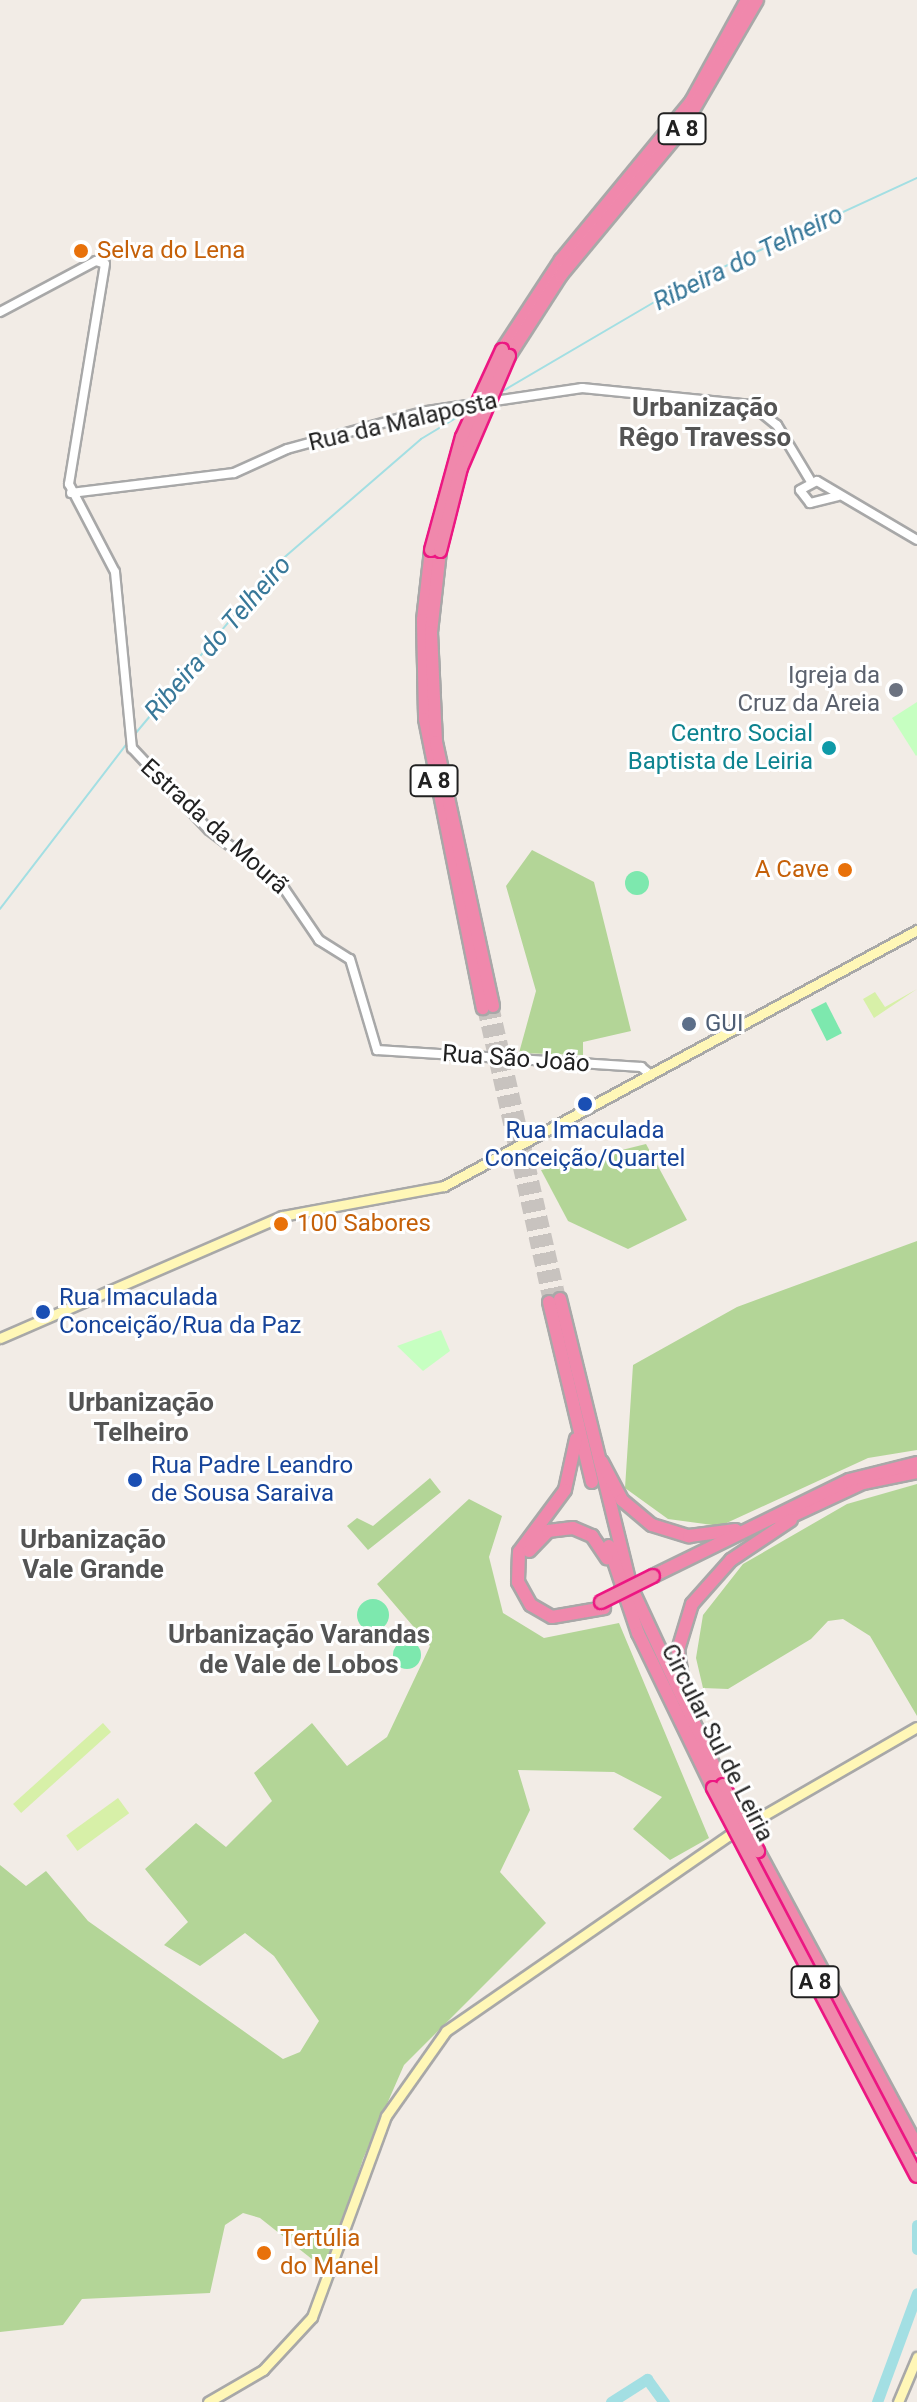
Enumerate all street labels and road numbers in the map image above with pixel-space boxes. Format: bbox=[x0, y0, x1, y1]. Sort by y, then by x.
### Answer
road number: A 8 bbox=[656, 111, 708, 147]
street label: Rua da Malaposta bbox=[306, 386, 500, 458]
street label: Estrada da Mourã bbox=[134, 753, 294, 901]
road number: A 8 bbox=[408, 763, 460, 799]
street label: Rua São João bbox=[441, 1039, 591, 1079]
street label: Circular Sul de Leiria bbox=[655, 1639, 779, 1847]
road number: A 8 bbox=[789, 1964, 841, 2000]

